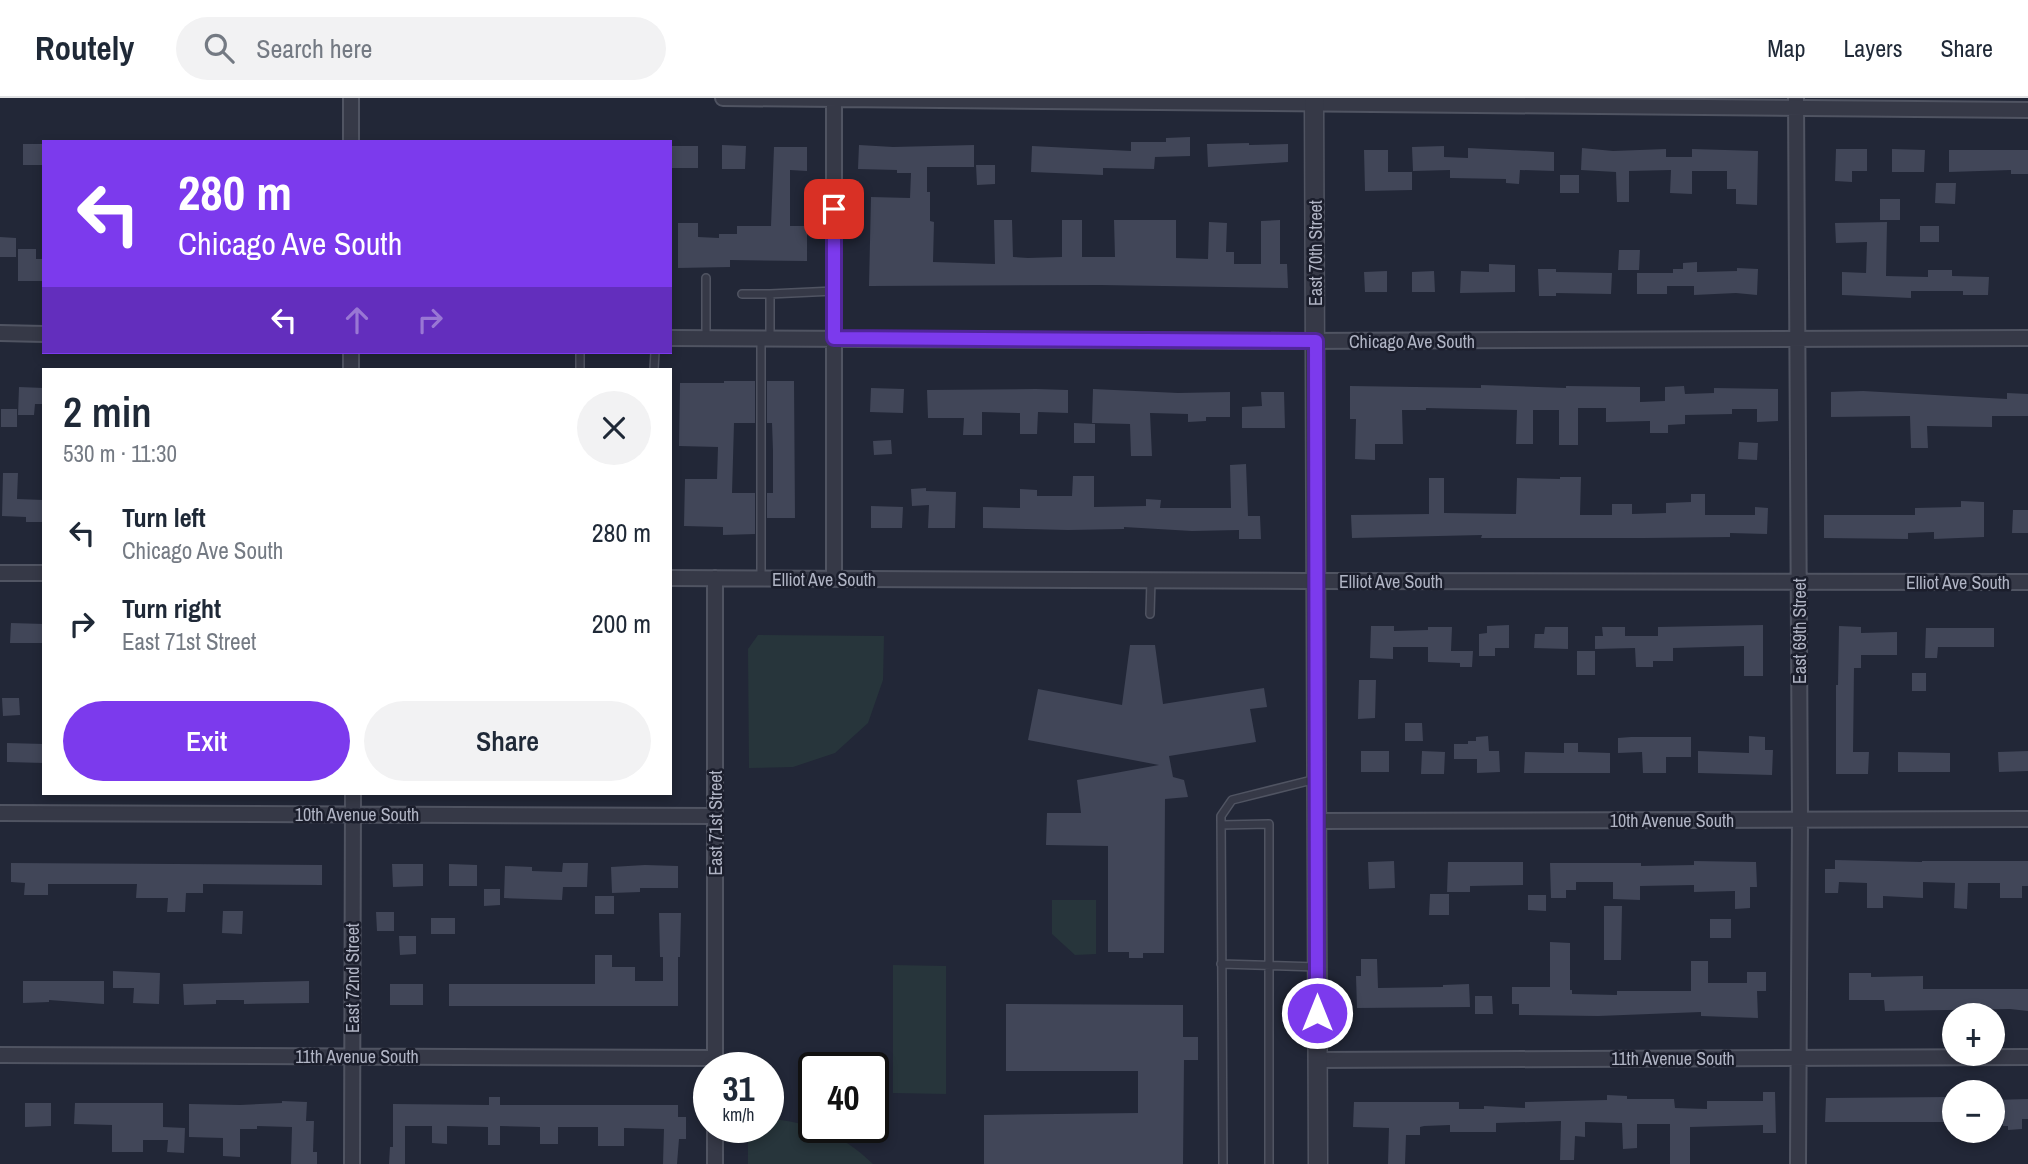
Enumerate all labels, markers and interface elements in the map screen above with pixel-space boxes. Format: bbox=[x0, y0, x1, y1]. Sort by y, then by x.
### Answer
search box bbox=[176, 17, 666, 80]
text: Routely bbox=[35, 26, 134, 70]
icon: search bbox=[200, 29, 238, 67]
text: Search here bbox=[256, 31, 372, 66]
text: Map bbox=[1767, 32, 1805, 64]
text: Layers bbox=[1843, 32, 1902, 64]
text: Share bbox=[1940, 32, 1993, 64]
text: 280 m bbox=[178, 159, 292, 225]
icon: left bbox=[63, 168, 154, 259]
pin bbox=[804, 179, 864, 239]
icon: arrive bbox=[815, 190, 853, 228]
street label: East 70th Street bbox=[1303, 200, 1328, 306]
text: Chicago Ave South bbox=[178, 222, 402, 265]
icon: left bbox=[265, 301, 303, 339]
icon: ahead bbox=[338, 301, 376, 339]
icon: right bbox=[411, 301, 449, 339]
street label: Chicago Ave South bbox=[1349, 329, 1475, 354]
text: 2 min bbox=[63, 384, 152, 440]
button: close bbox=[577, 391, 651, 465]
text: 530 m · 11:30 bbox=[63, 438, 177, 469]
text: Turn left bbox=[122, 500, 206, 535]
icon: left bbox=[63, 514, 101, 552]
text: 280 m bbox=[592, 515, 651, 550]
text: Chicago Ave South bbox=[122, 535, 283, 566]
street label: Elliot Ave South bbox=[772, 567, 876, 592]
street label: Elliot Ave South bbox=[1339, 569, 1443, 594]
street label: Elliot Ave South bbox=[1906, 570, 2010, 595]
street label: East 69th Street bbox=[1787, 578, 1812, 684]
text: Turn right bbox=[122, 591, 221, 626]
icon: right bbox=[63, 605, 101, 643]
text: 200 m bbox=[592, 606, 651, 641]
text: East 71st Street bbox=[122, 626, 256, 657]
button: Exit bbox=[63, 701, 350, 781]
button: Share bbox=[364, 701, 651, 781]
street label: East 71st Street bbox=[703, 770, 728, 876]
street label: 10th Avenue South bbox=[295, 802, 419, 827]
street label: 10th Avenue South bbox=[1610, 808, 1734, 833]
street label: East 72nd Street bbox=[340, 923, 365, 1033]
position arrow bbox=[1280, 976, 1354, 1050]
map controls bbox=[1942, 1003, 2005, 1143]
button: + bbox=[1942, 1003, 2005, 1066]
street label: 11th Avenue South bbox=[295, 1044, 419, 1069]
street label: 11th Avenue South bbox=[1611, 1046, 1735, 1071]
speed limit sign: 40 bbox=[798, 1052, 889, 1143]
text: 31 bbox=[723, 1065, 754, 1112]
button: − bbox=[1942, 1080, 2005, 1143]
text: km/h bbox=[723, 1102, 755, 1127]

